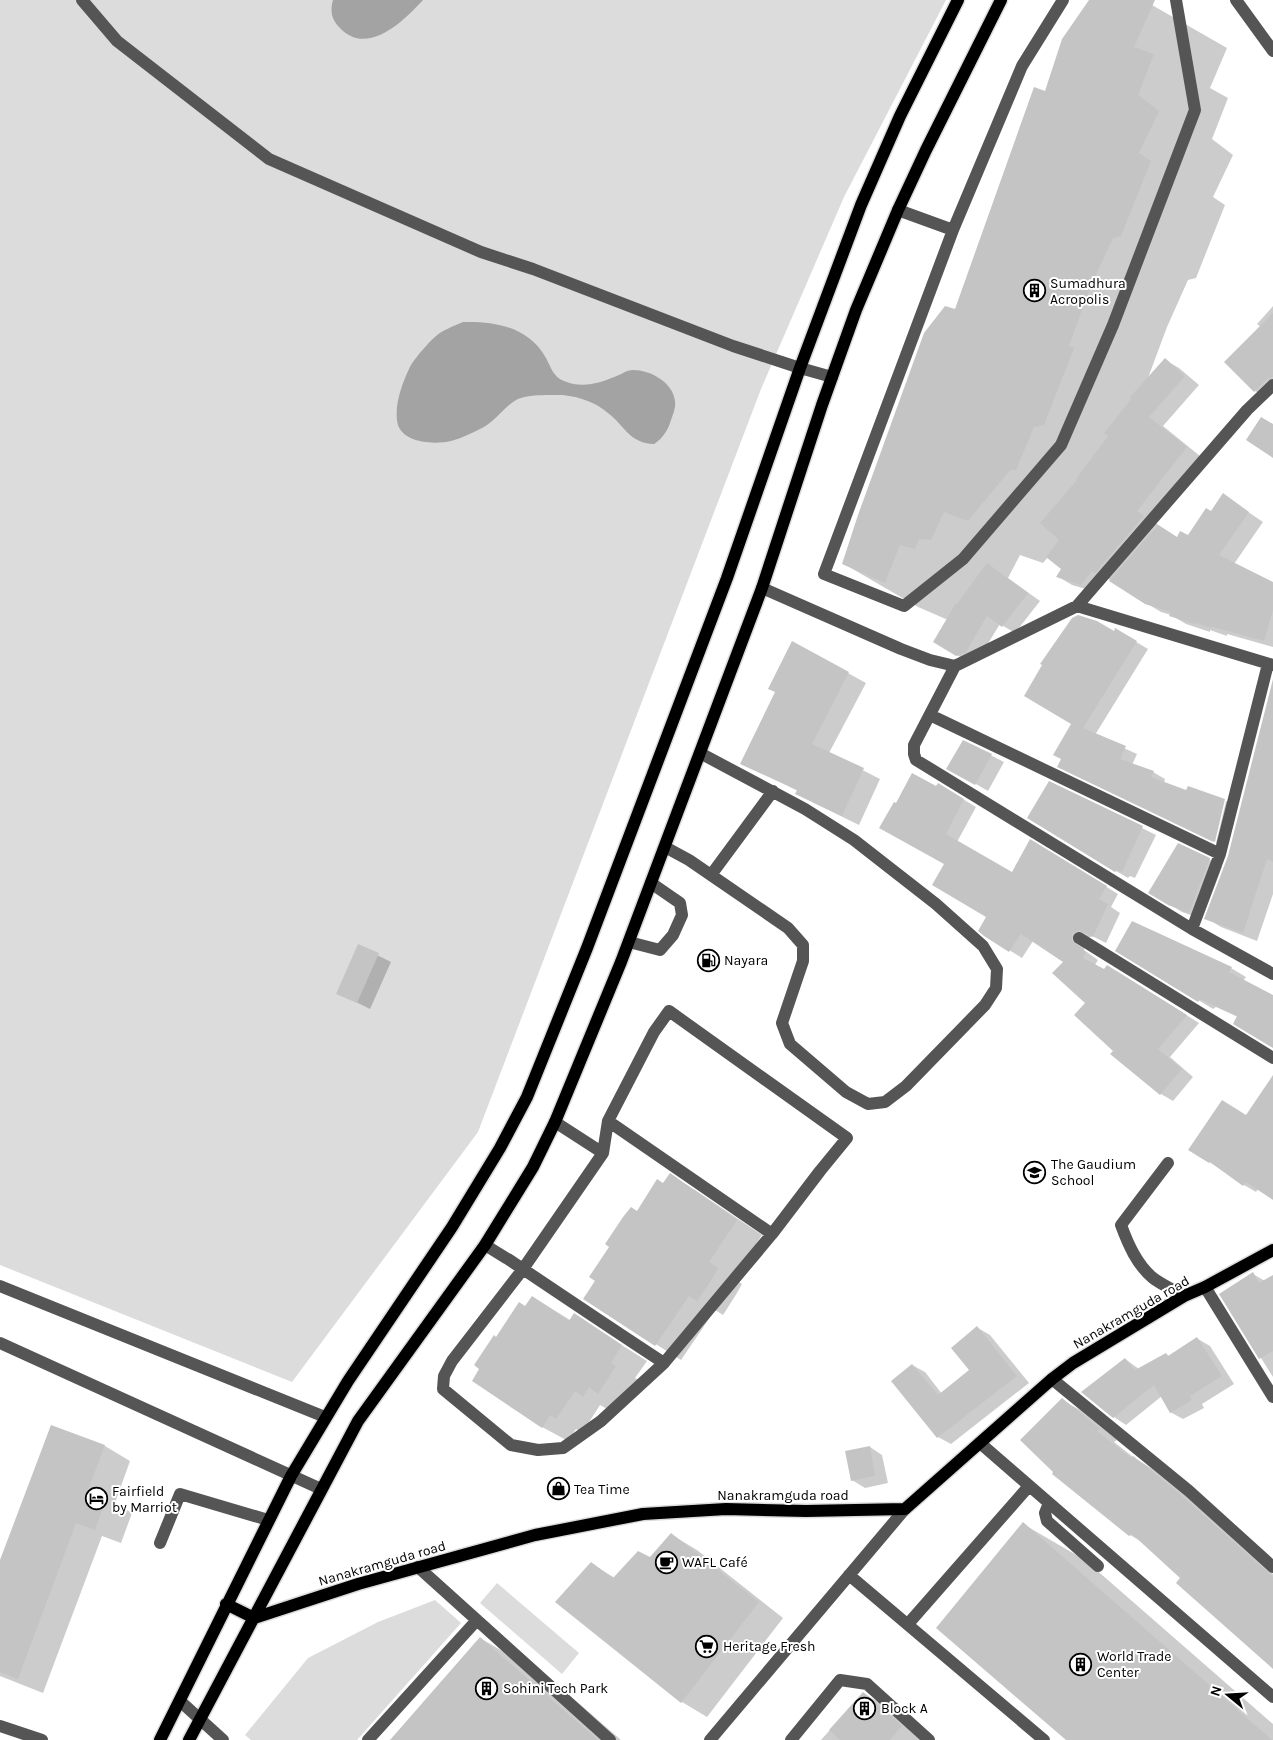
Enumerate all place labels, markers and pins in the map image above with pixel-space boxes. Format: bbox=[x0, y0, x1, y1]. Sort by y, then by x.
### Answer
place label: Sumadhura Acropolis bbox=[1050, 275, 1126, 308]
building icon: Sumadhura Acropolis bbox=[1022, 279, 1046, 303]
fuel station icon: Nayara bbox=[696, 948, 720, 972]
place label: Nayara bbox=[724, 952, 768, 969]
place label: The Gaudium School bbox=[1051, 1156, 1136, 1189]
school or university icon: The Gaudium School bbox=[1023, 1160, 1047, 1184]
shop icon: Tea Time bbox=[546, 1477, 570, 1501]
place label: Tea Time bbox=[574, 1481, 630, 1498]
place label: Fairfield by Marriot bbox=[112, 1483, 177, 1516]
hotel icon: Fairfield by Marriot bbox=[84, 1487, 108, 1511]
cafe icon: WAFL Café bbox=[654, 1550, 678, 1574]
place label: WAFL Café bbox=[682, 1554, 748, 1571]
supermarket icon: Heritage Fresh bbox=[695, 1634, 719, 1658]
place label: Heritage Fresh bbox=[723, 1638, 816, 1655]
place label: World Trade Center bbox=[1097, 1648, 1172, 1681]
building icon: World Trade Center bbox=[1069, 1652, 1093, 1676]
building icon: Sohini Tech Park bbox=[475, 1676, 499, 1700]
place label: Sohini Tech Park bbox=[503, 1680, 608, 1697]
building icon: Block A bbox=[853, 1696, 877, 1720]
place label: Block A bbox=[881, 1700, 928, 1717]

